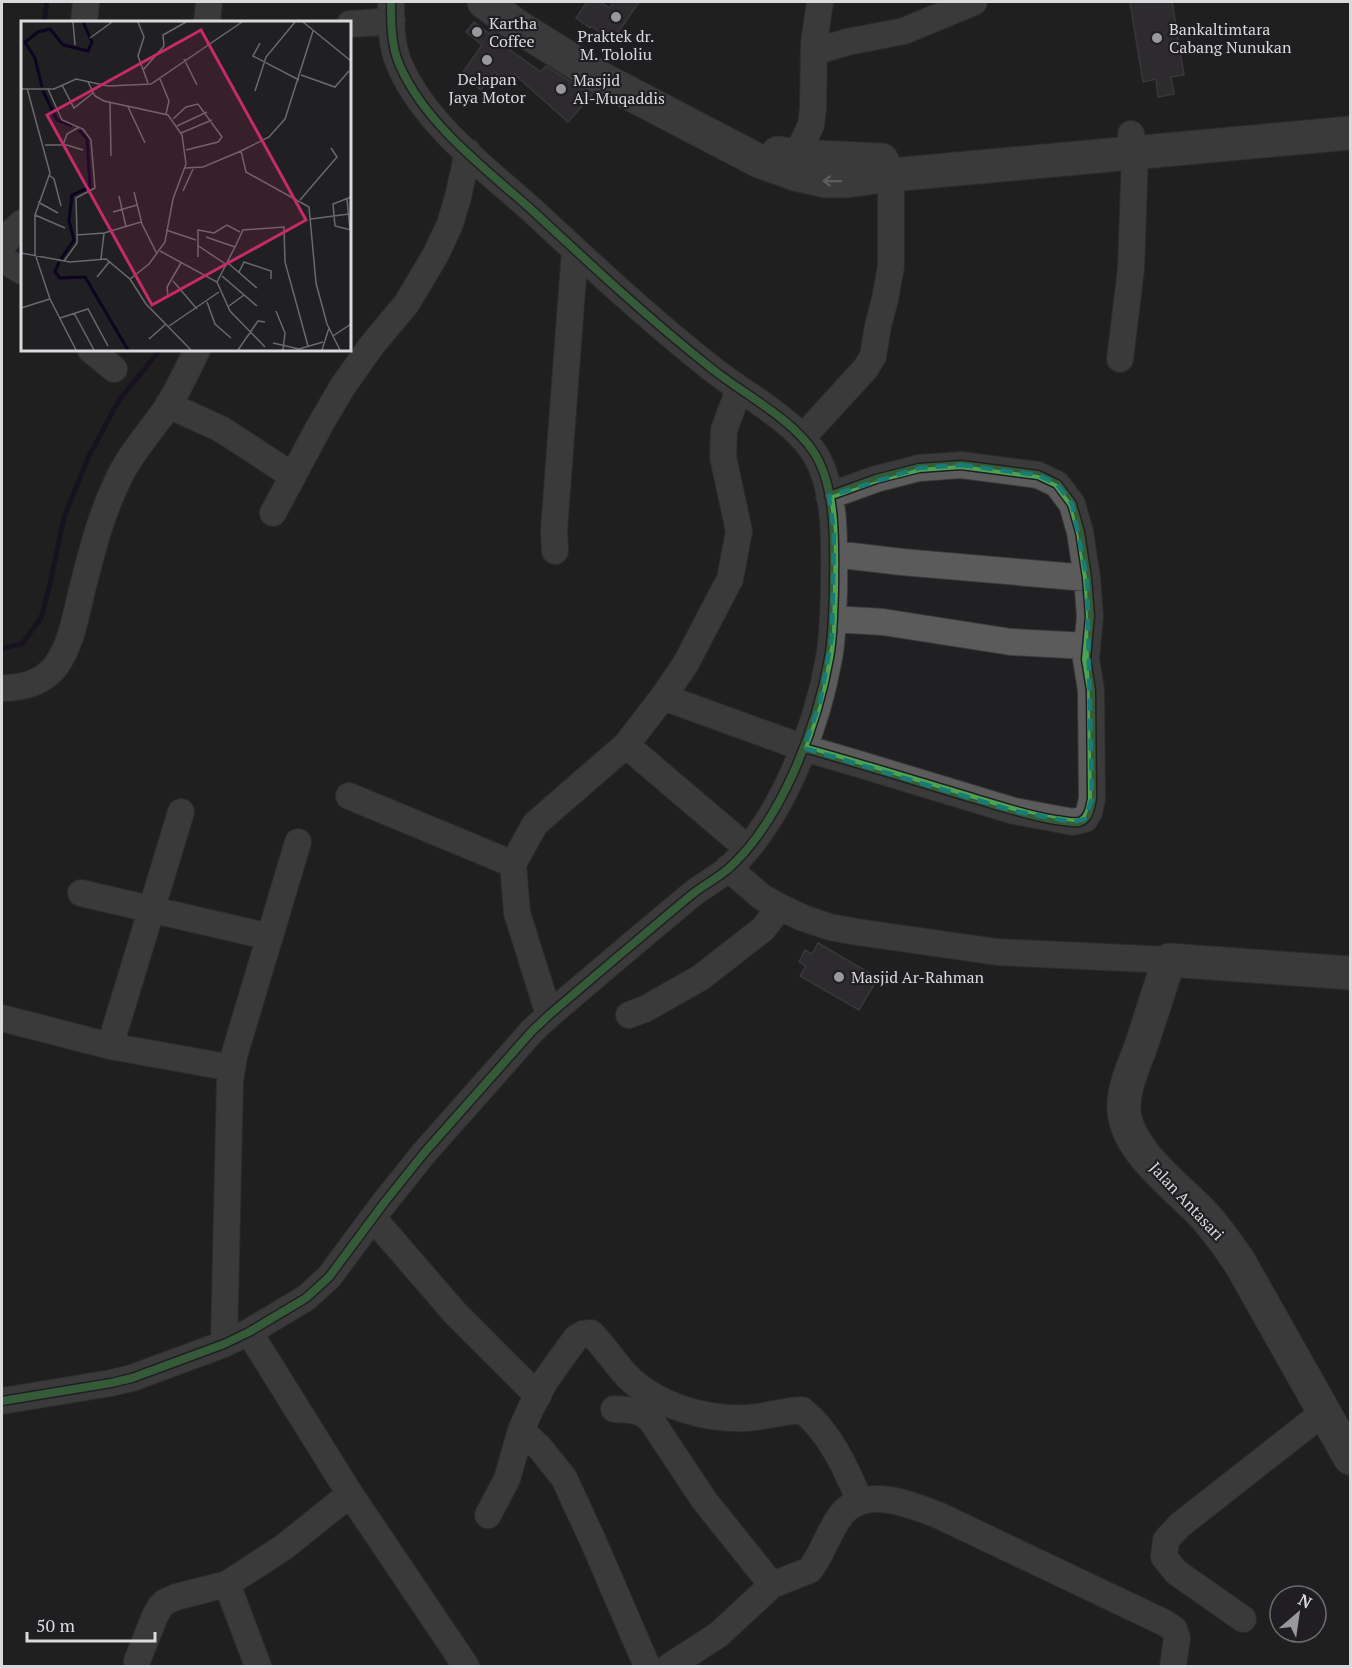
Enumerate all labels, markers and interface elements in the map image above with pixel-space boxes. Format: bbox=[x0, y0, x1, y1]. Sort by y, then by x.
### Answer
marker: Praktek dr. M. Tololiu bbox=[609, 10, 623, 24]
place label: Kartha Coffee bbox=[489, 12, 537, 52]
place label: Bankaltimtara Cabang Nunukan bbox=[1169, 18, 1292, 58]
inset map bbox=[21, 21, 351, 351]
marker: Kartha Coffee bbox=[470, 25, 484, 39]
place label: Praktek dr. M. Tololiu bbox=[578, 25, 654, 65]
marker: Bankaltimtara Cabang Nunukan bbox=[1150, 31, 1164, 45]
marker: Delapan Jaya Motor bbox=[480, 53, 494, 67]
place label: Delapan Jaya Motor bbox=[448, 68, 526, 108]
place label: Masjid Al-Muqaddis bbox=[573, 69, 665, 109]
marker: Masjid Al-Muqaddis bbox=[554, 82, 568, 96]
one-way arrow bbox=[823, 175, 843, 186]
place label: Masjid Ar-Rahman bbox=[851, 966, 985, 988]
marker: Masjid Ar-Rahman bbox=[832, 970, 846, 984]
street label: Jalan Antasari bbox=[1145, 1157, 1229, 1245]
north arrow bbox=[1268, 1584, 1328, 1644]
text: N bbox=[1295, 1588, 1316, 1613]
scale bar bbox=[27, 1605, 154, 1643]
text: 50 m bbox=[36, 1613, 76, 1637]

